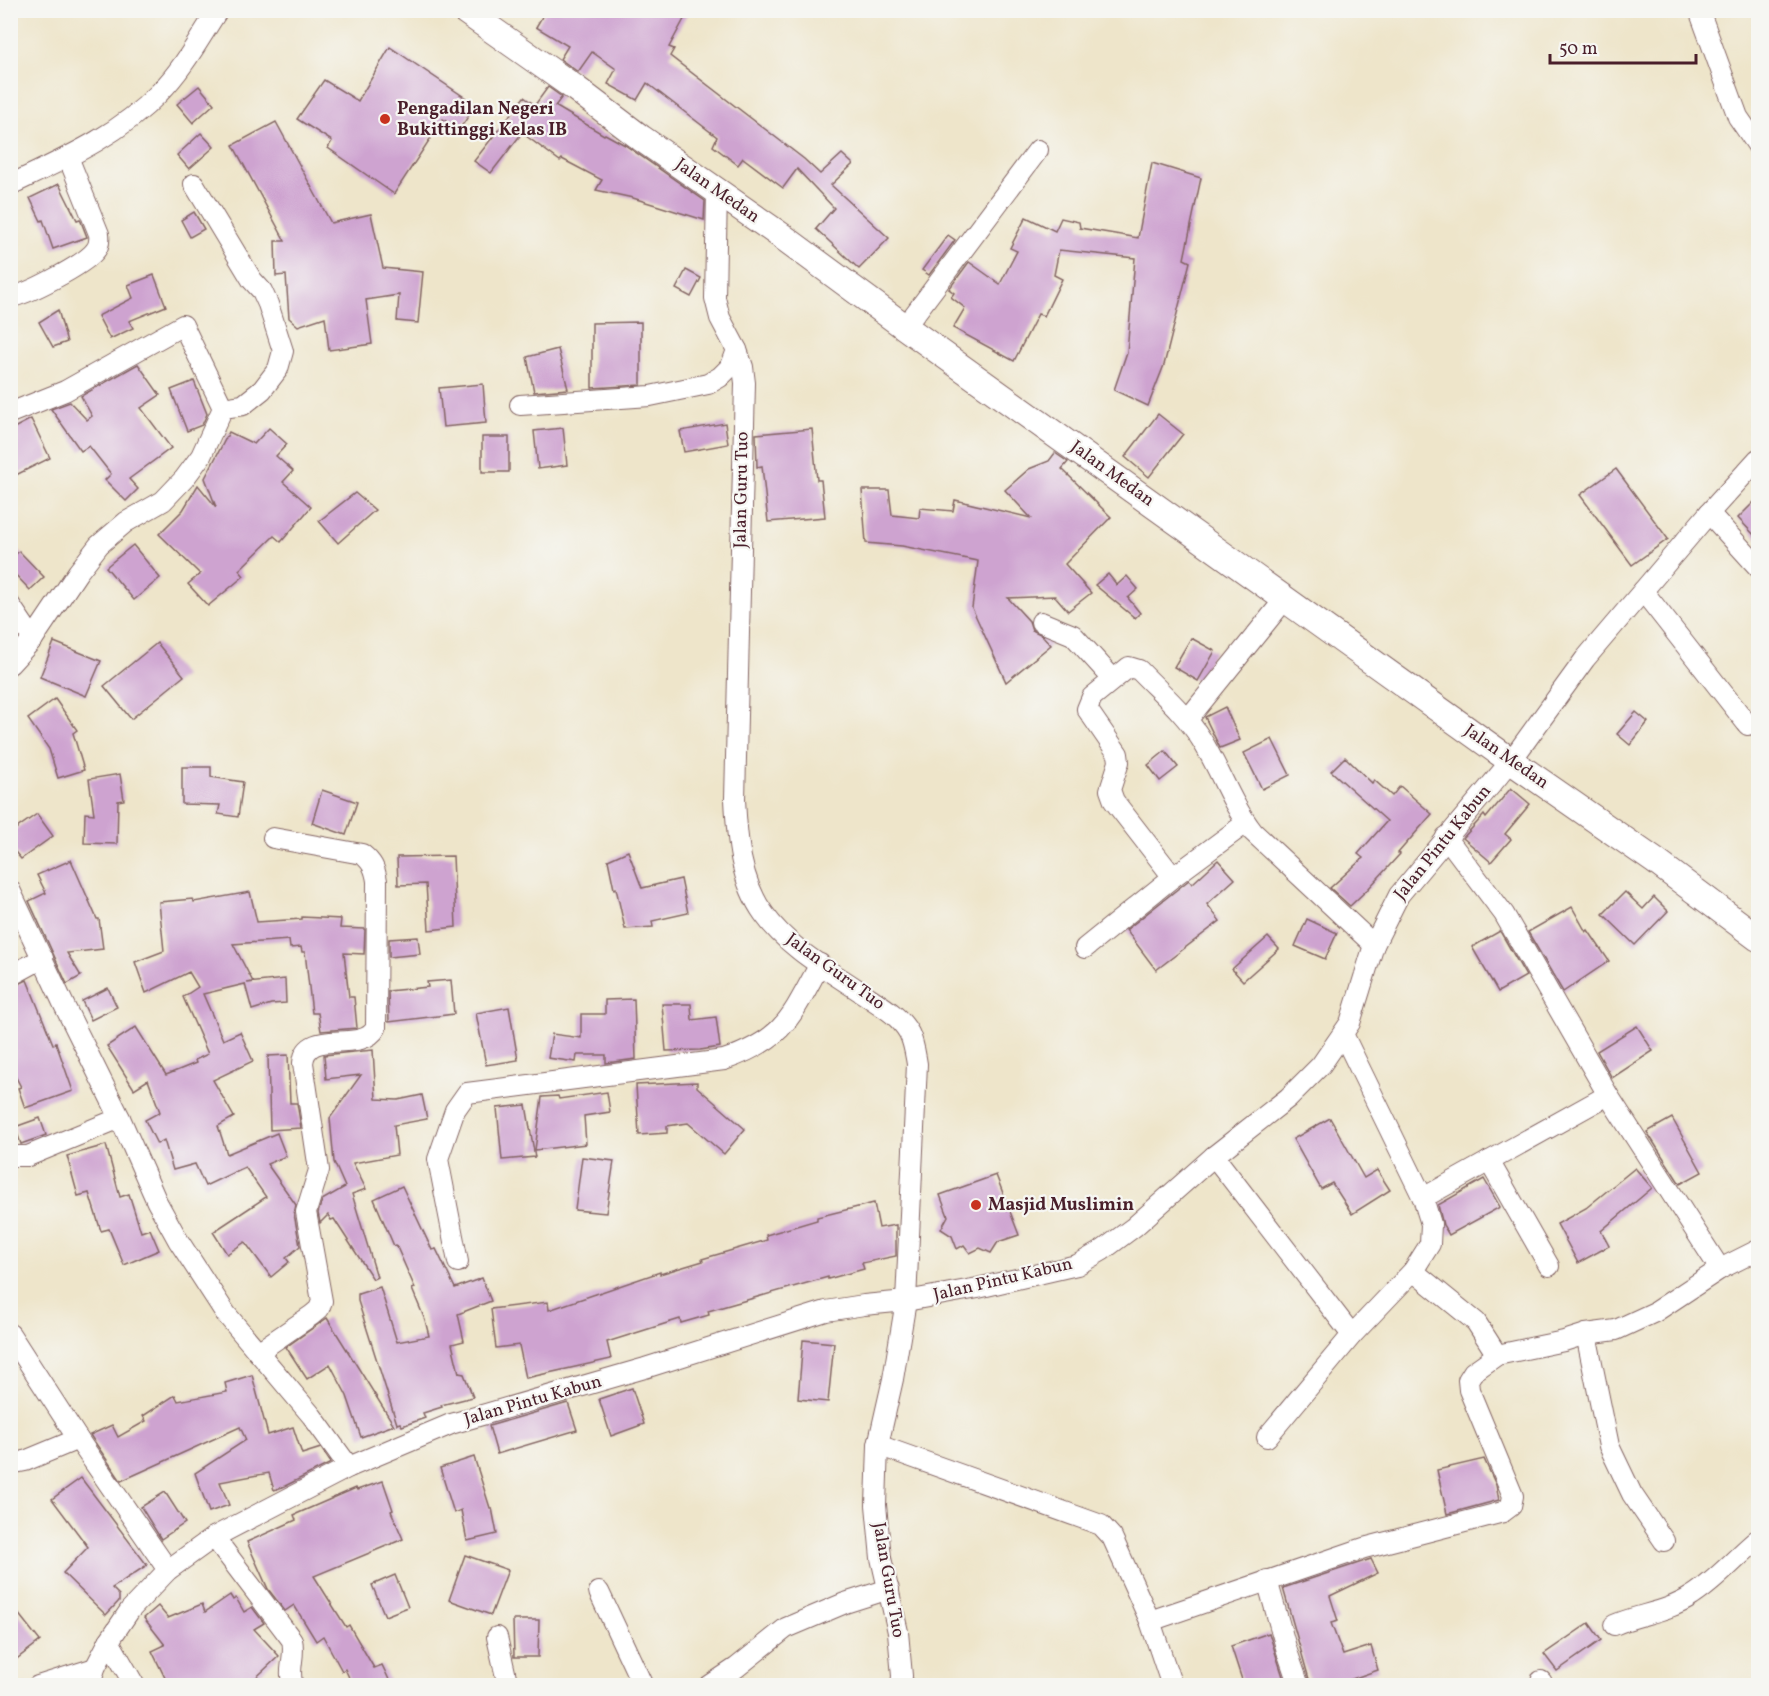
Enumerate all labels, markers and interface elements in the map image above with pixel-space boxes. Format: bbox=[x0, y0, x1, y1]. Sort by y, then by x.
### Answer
scale bar bbox=[1550, 27, 1696, 65]
text: 50 m bbox=[1559, 37, 1598, 62]
place label: Pengadilan Negeri Bukittinggi Kelas IB bbox=[397, 97, 567, 143]
marker: Pengadilan Negeri Bukittinggi Kelas IB bbox=[378, 112, 392, 126]
street label: Jalan Medan bbox=[670, 153, 765, 230]
street label: Jalan Guru Tuo bbox=[728, 431, 756, 549]
street label: Jalan Medan bbox=[1065, 435, 1159, 513]
street label: Jalan Medan bbox=[1459, 719, 1554, 796]
street label: Jalan Pintu Kabun bbox=[1389, 780, 1498, 906]
street label: Jalan Guru Tuo bbox=[780, 928, 890, 1016]
place label: Masjid Muslimin bbox=[988, 1193, 1134, 1218]
marker: Masjid Muslimin bbox=[969, 1198, 983, 1212]
street label: Jalan Pintu Kabun bbox=[931, 1252, 1075, 1308]
street label: Jalan Pintu Kabun bbox=[461, 1369, 605, 1433]
street label: Jalan Guru Tuo bbox=[866, 1520, 910, 1640]

